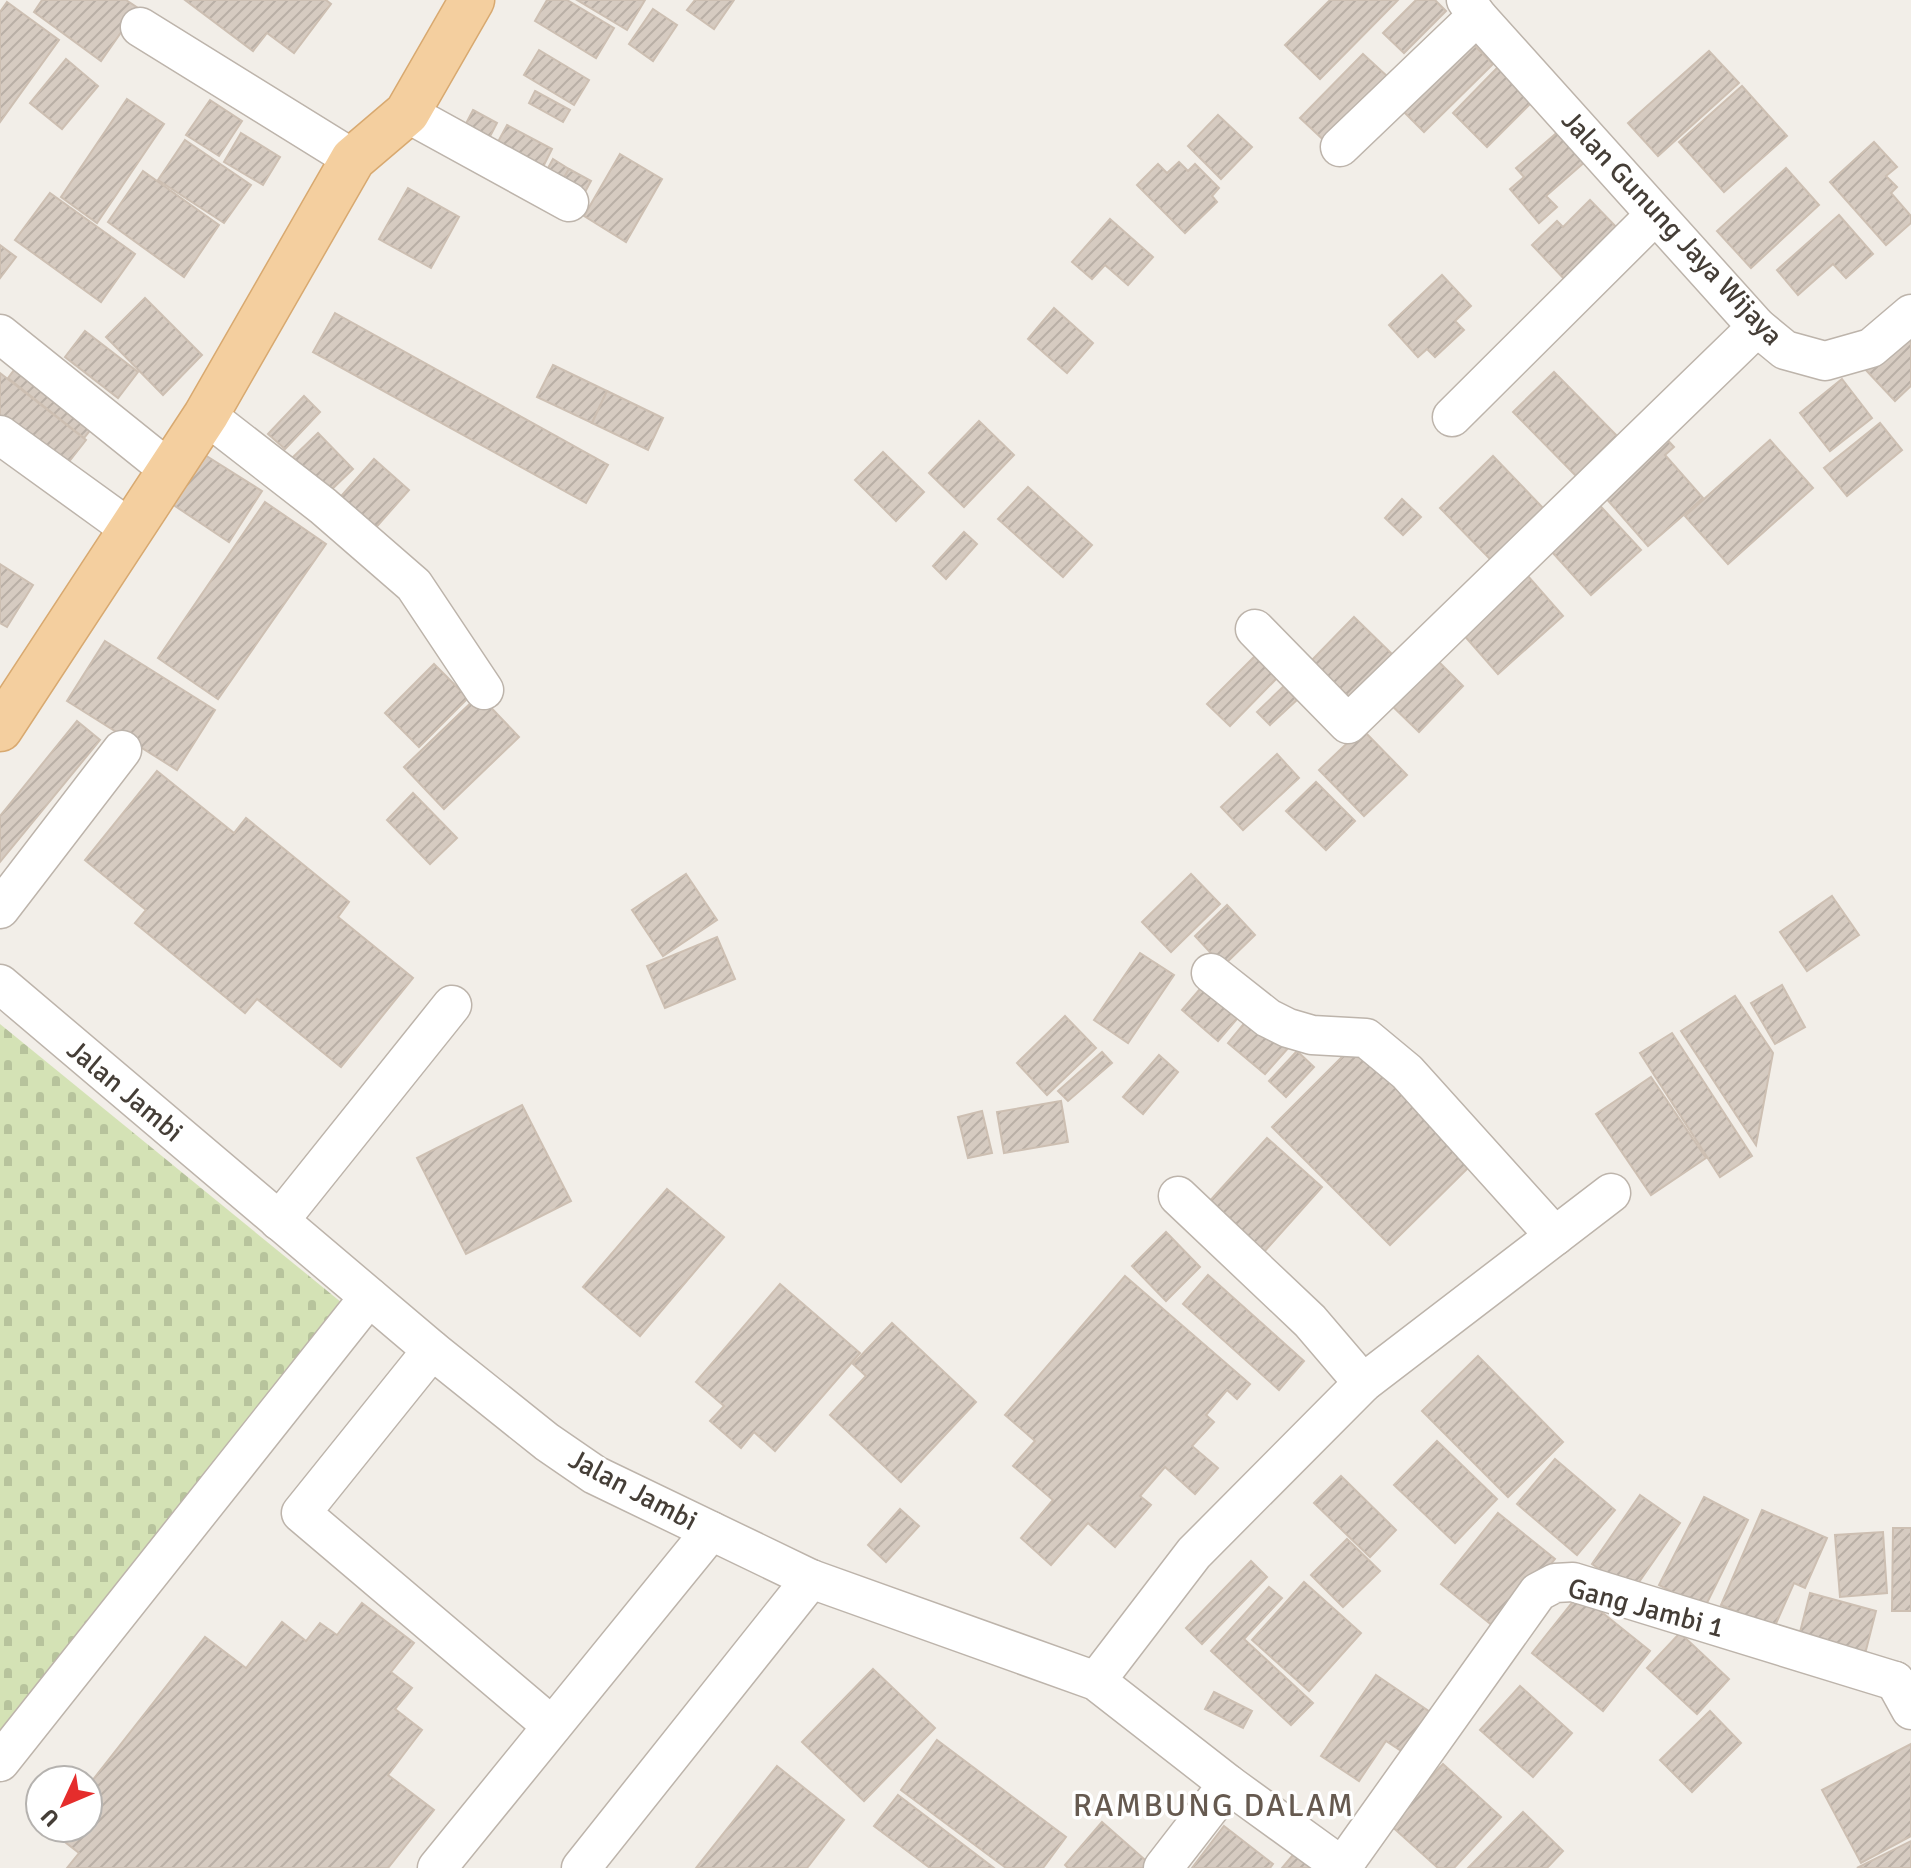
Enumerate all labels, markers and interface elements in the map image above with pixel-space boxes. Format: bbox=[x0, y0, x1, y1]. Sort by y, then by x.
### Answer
street label: Jalan Gunung Jaya Wijaya bbox=[1554, 104, 1790, 352]
street label: Jalan Jambi bbox=[60, 1033, 190, 1149]
street label: Jalan Jambi bbox=[563, 1442, 703, 1538]
street label: Gang Jambi 1 bbox=[1564, 1571, 1728, 1645]
north arrow bbox=[24, 1764, 104, 1844]
district label: RAMBUNG DALAM bbox=[1073, 1786, 1355, 1825]
text: U bbox=[35, 1803, 65, 1832]

